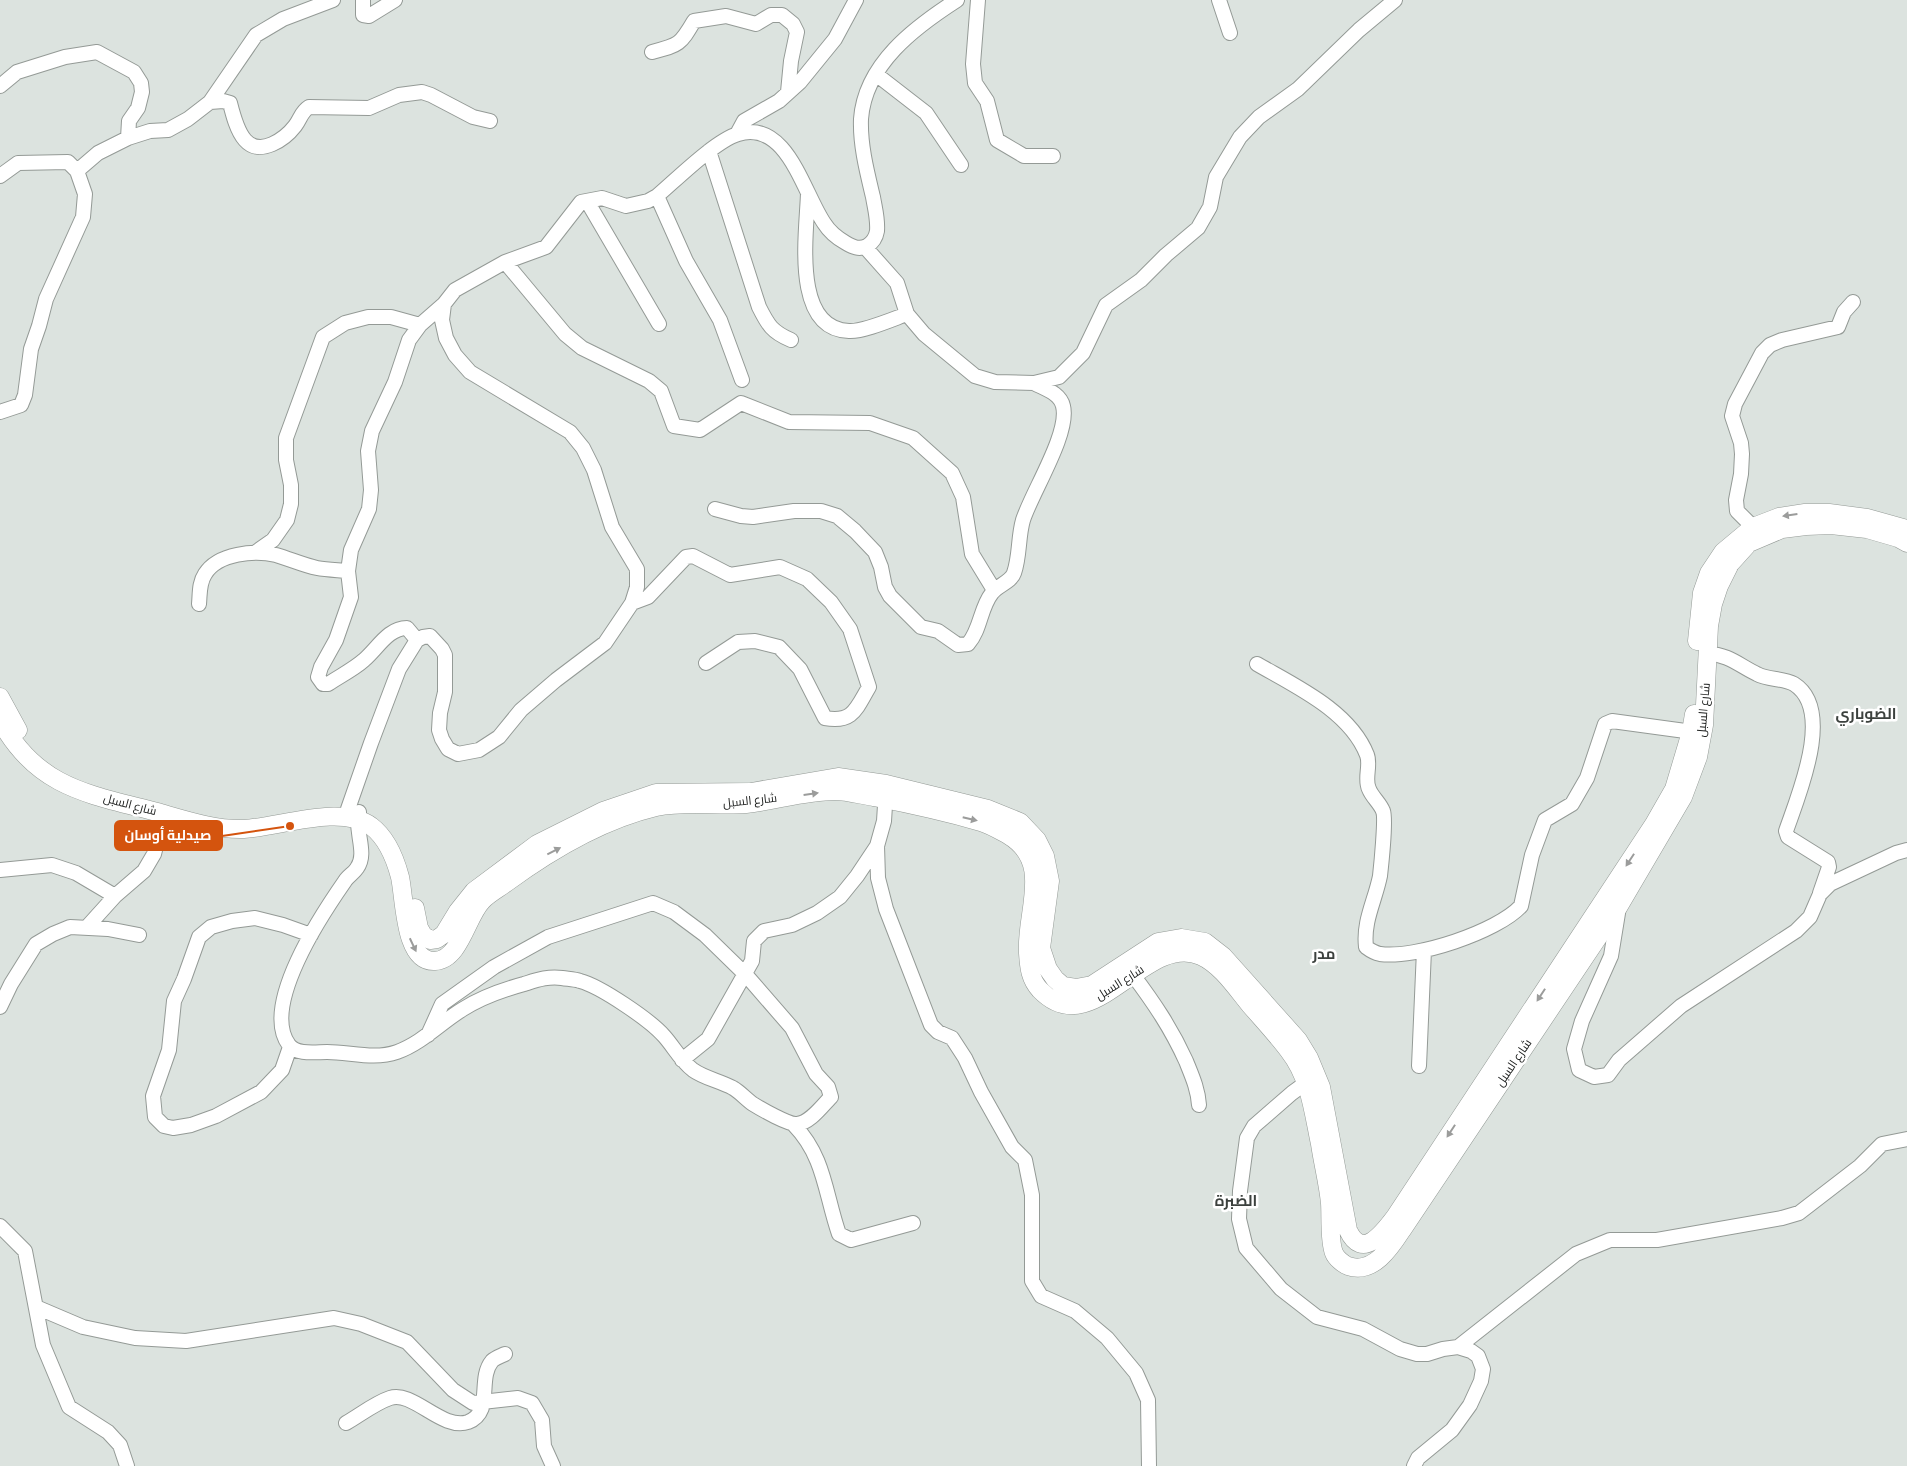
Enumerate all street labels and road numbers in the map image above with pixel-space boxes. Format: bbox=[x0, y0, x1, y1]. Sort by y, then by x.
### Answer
street label: شارع السبل bbox=[1693, 682, 1715, 738]
street label: شارع السبل bbox=[102, 790, 159, 820]
street label: شارع السبل bbox=[722, 790, 778, 812]
street label: شارع السبل bbox=[1092, 961, 1148, 1005]
street label: شارع السبل bbox=[1492, 1036, 1536, 1090]

